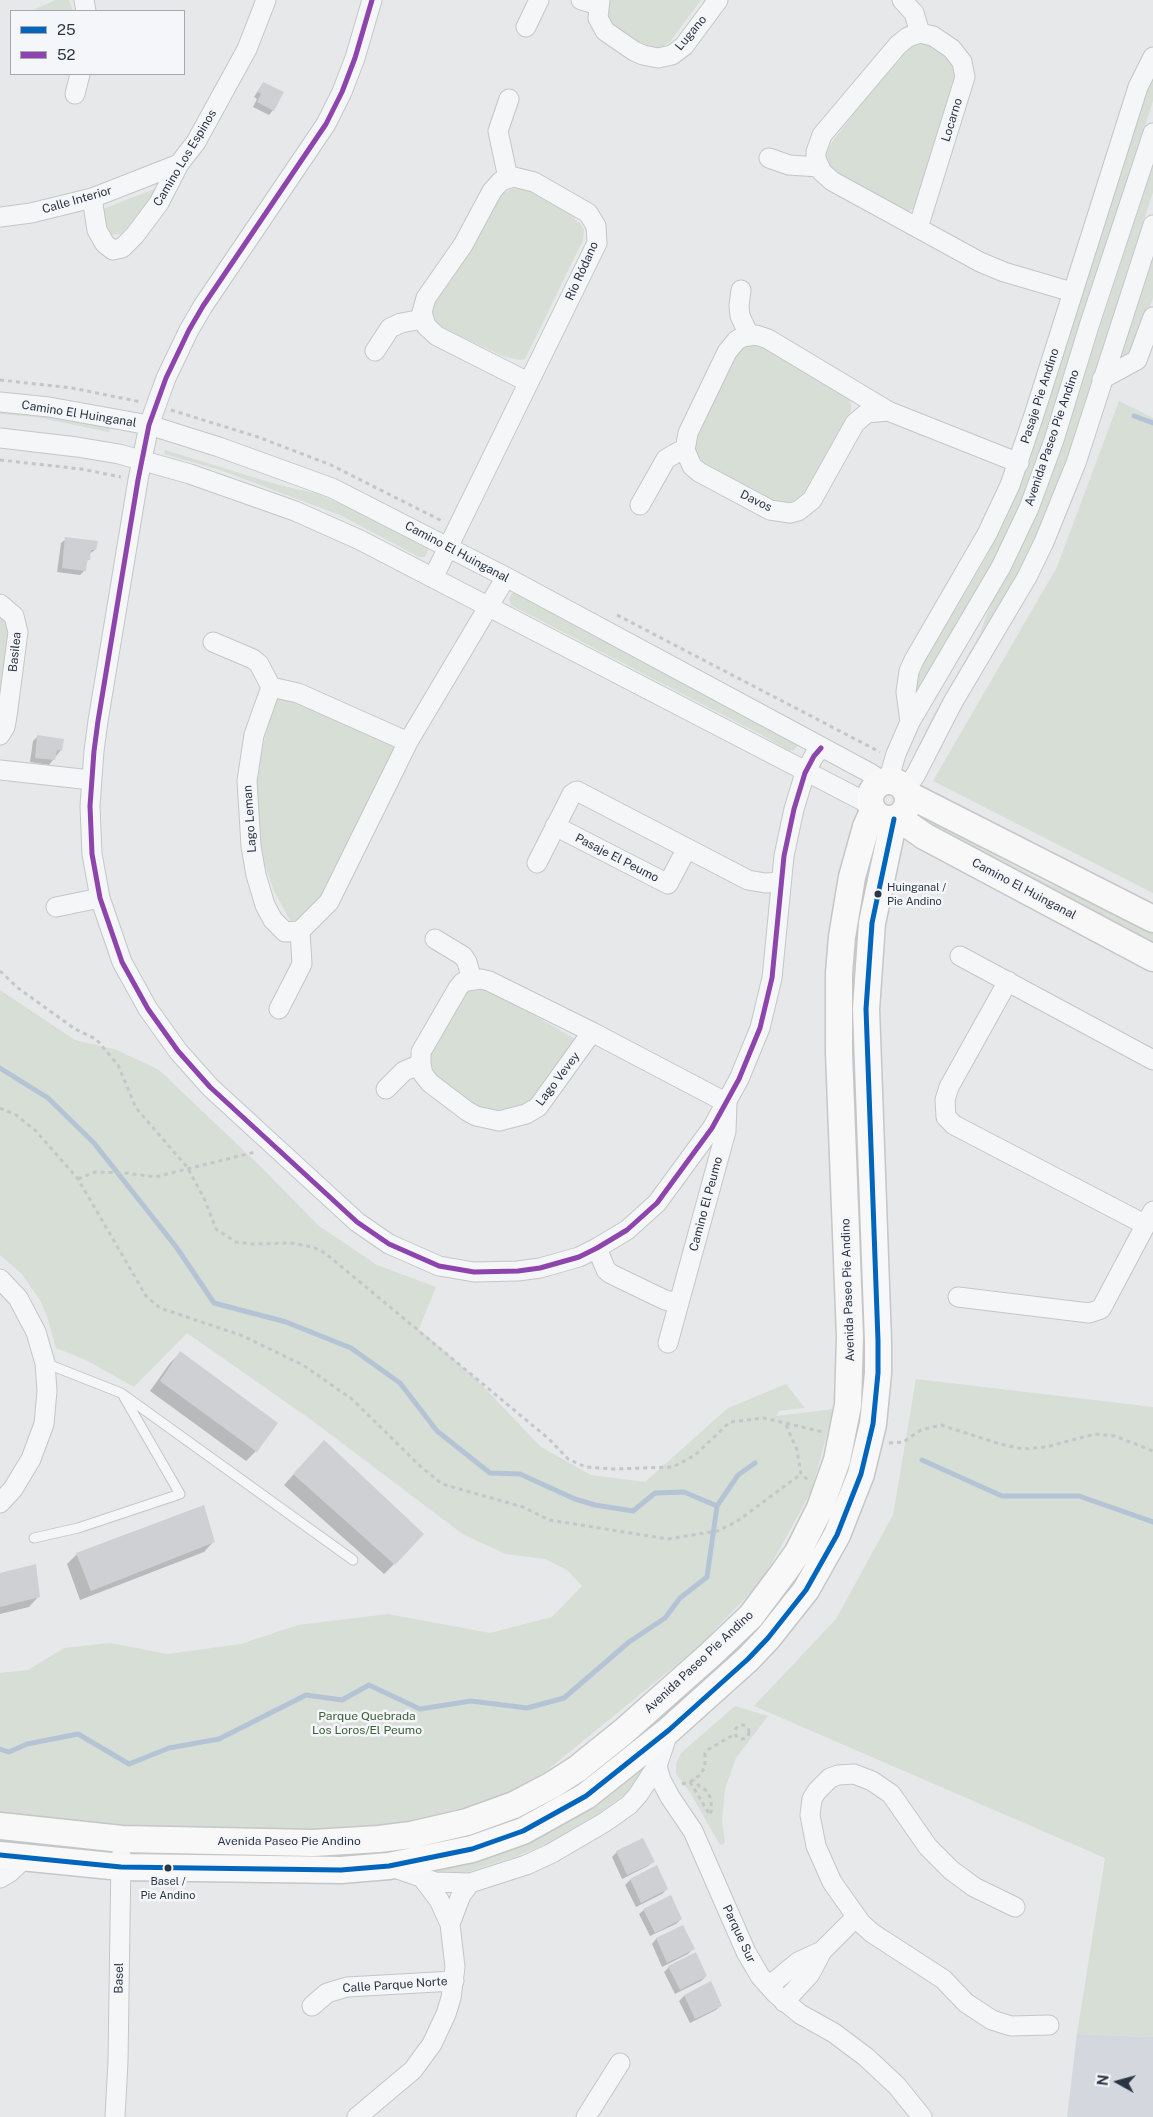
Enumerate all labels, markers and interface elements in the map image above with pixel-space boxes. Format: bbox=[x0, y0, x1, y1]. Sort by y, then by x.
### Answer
legend bbox=[10, 10, 185, 75]
street label: Lugano bbox=[672, 12, 710, 54]
text: 25 bbox=[57, 21, 76, 38]
text: 52 bbox=[57, 46, 76, 63]
street label: Locarno bbox=[939, 96, 965, 144]
street label: Camino Los Espinos bbox=[150, 107, 220, 209]
street label: Calle Interior bbox=[40, 183, 114, 217]
street label: Río Ródano bbox=[563, 239, 601, 303]
street label: Pasaje Pie Andino bbox=[1018, 346, 1062, 446]
street label: Avenida Paseo Pie Andino bbox=[1022, 368, 1082, 508]
street label: Camino El Huinganal bbox=[21, 398, 137, 430]
street label: Davos bbox=[738, 487, 774, 515]
street label: Camino El Huinganal bbox=[402, 518, 512, 586]
street label: Basilea bbox=[6, 631, 24, 673]
street label: Lago Leman bbox=[240, 785, 260, 853]
street label: Pasaje El Peumo bbox=[573, 831, 661, 885]
street label: Camino El Huinganal bbox=[969, 855, 1079, 923]
place label: Huinganal / Pie Andino bbox=[887, 881, 946, 907]
marker: Huinganal / Pie Andino bbox=[873, 889, 883, 899]
street label: Lago Vevey bbox=[533, 1049, 583, 1109]
street label: Camino El Peumo bbox=[686, 1155, 726, 1253]
street label: Avenida Paseo Pie Andino bbox=[838, 1218, 858, 1362]
street label: Avenida Paseo Pie Andino bbox=[642, 1608, 756, 1716]
park label: Parque Quebrada Los Loros/El Peumo bbox=[312, 1709, 422, 1737]
street label: Avenida Paseo Pie Andino bbox=[217, 1834, 361, 1848]
marker: Basel / Pie Andino bbox=[163, 1863, 173, 1873]
place label: Basel / Pie Andino bbox=[141, 1875, 195, 1901]
street label: Parque Sur bbox=[719, 1903, 759, 1965]
street label: Basel bbox=[112, 1962, 126, 1994]
street label: Calle Parque Norte bbox=[342, 1974, 448, 1996]
north arrow bbox=[1093, 2057, 1143, 2107]
text: N bbox=[1095, 2074, 1112, 2087]

